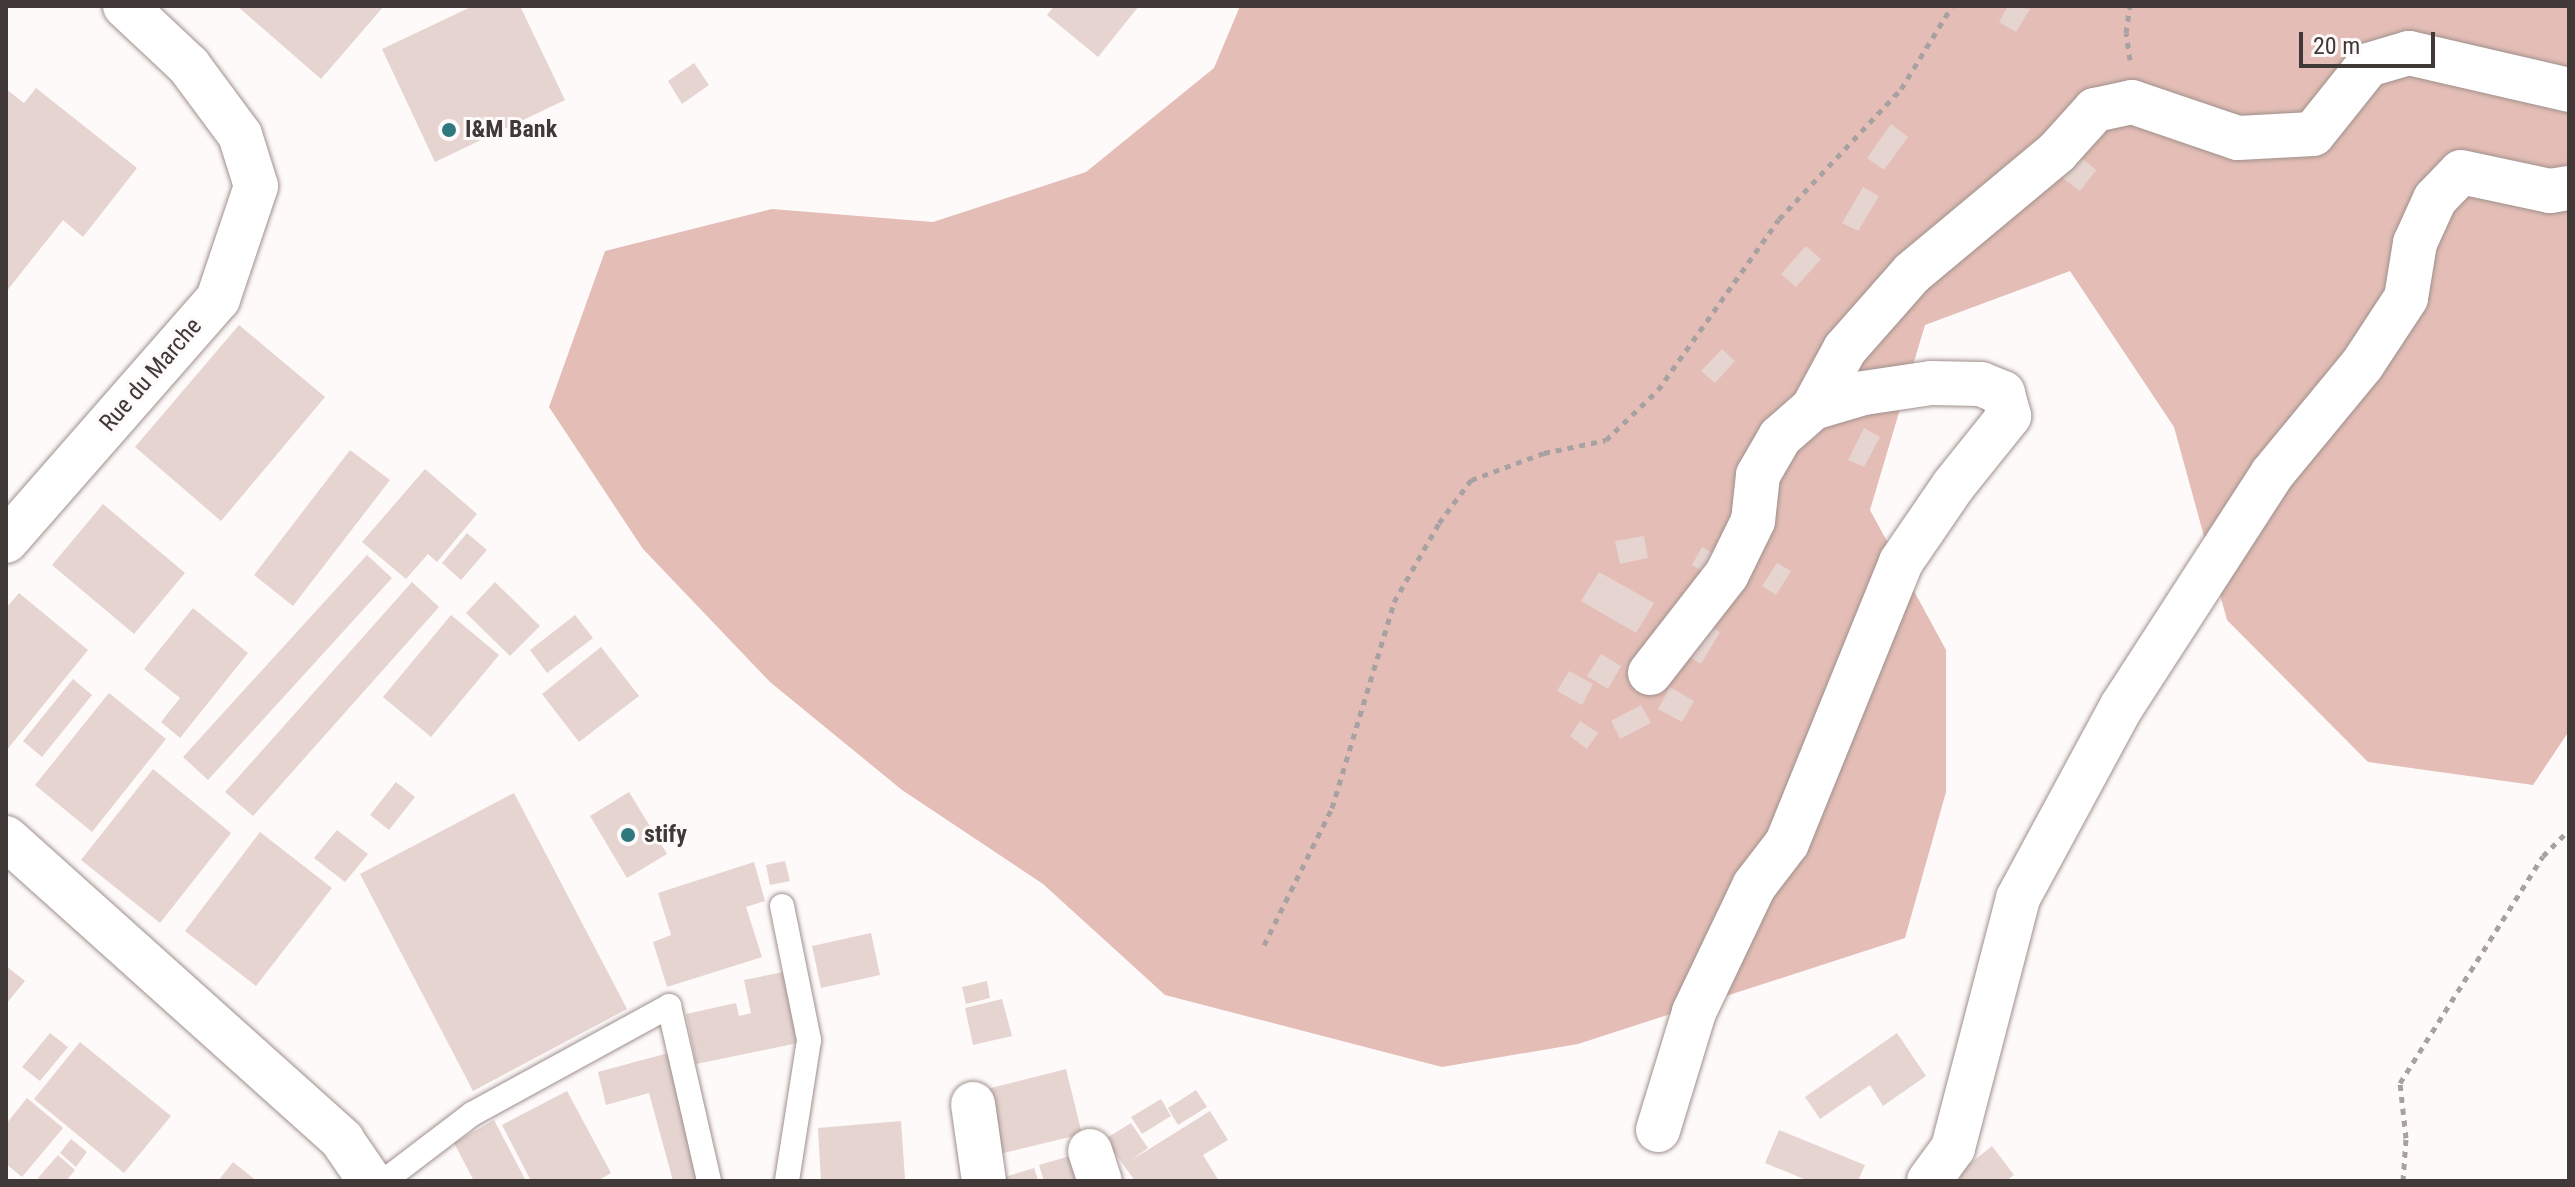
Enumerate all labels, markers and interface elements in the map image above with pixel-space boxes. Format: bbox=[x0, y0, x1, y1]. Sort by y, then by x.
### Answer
scale bar bbox=[2303, 16, 2439, 66]
text: 20 m bbox=[2313, 32, 2360, 60]
place label: I&M Bank bbox=[465, 116, 557, 144]
marker: I&M Bank bbox=[440, 121, 458, 139]
street label: Rue du Marche bbox=[94, 312, 208, 438]
place label: stify bbox=[644, 821, 687, 849]
marker: stify bbox=[619, 826, 637, 844]

